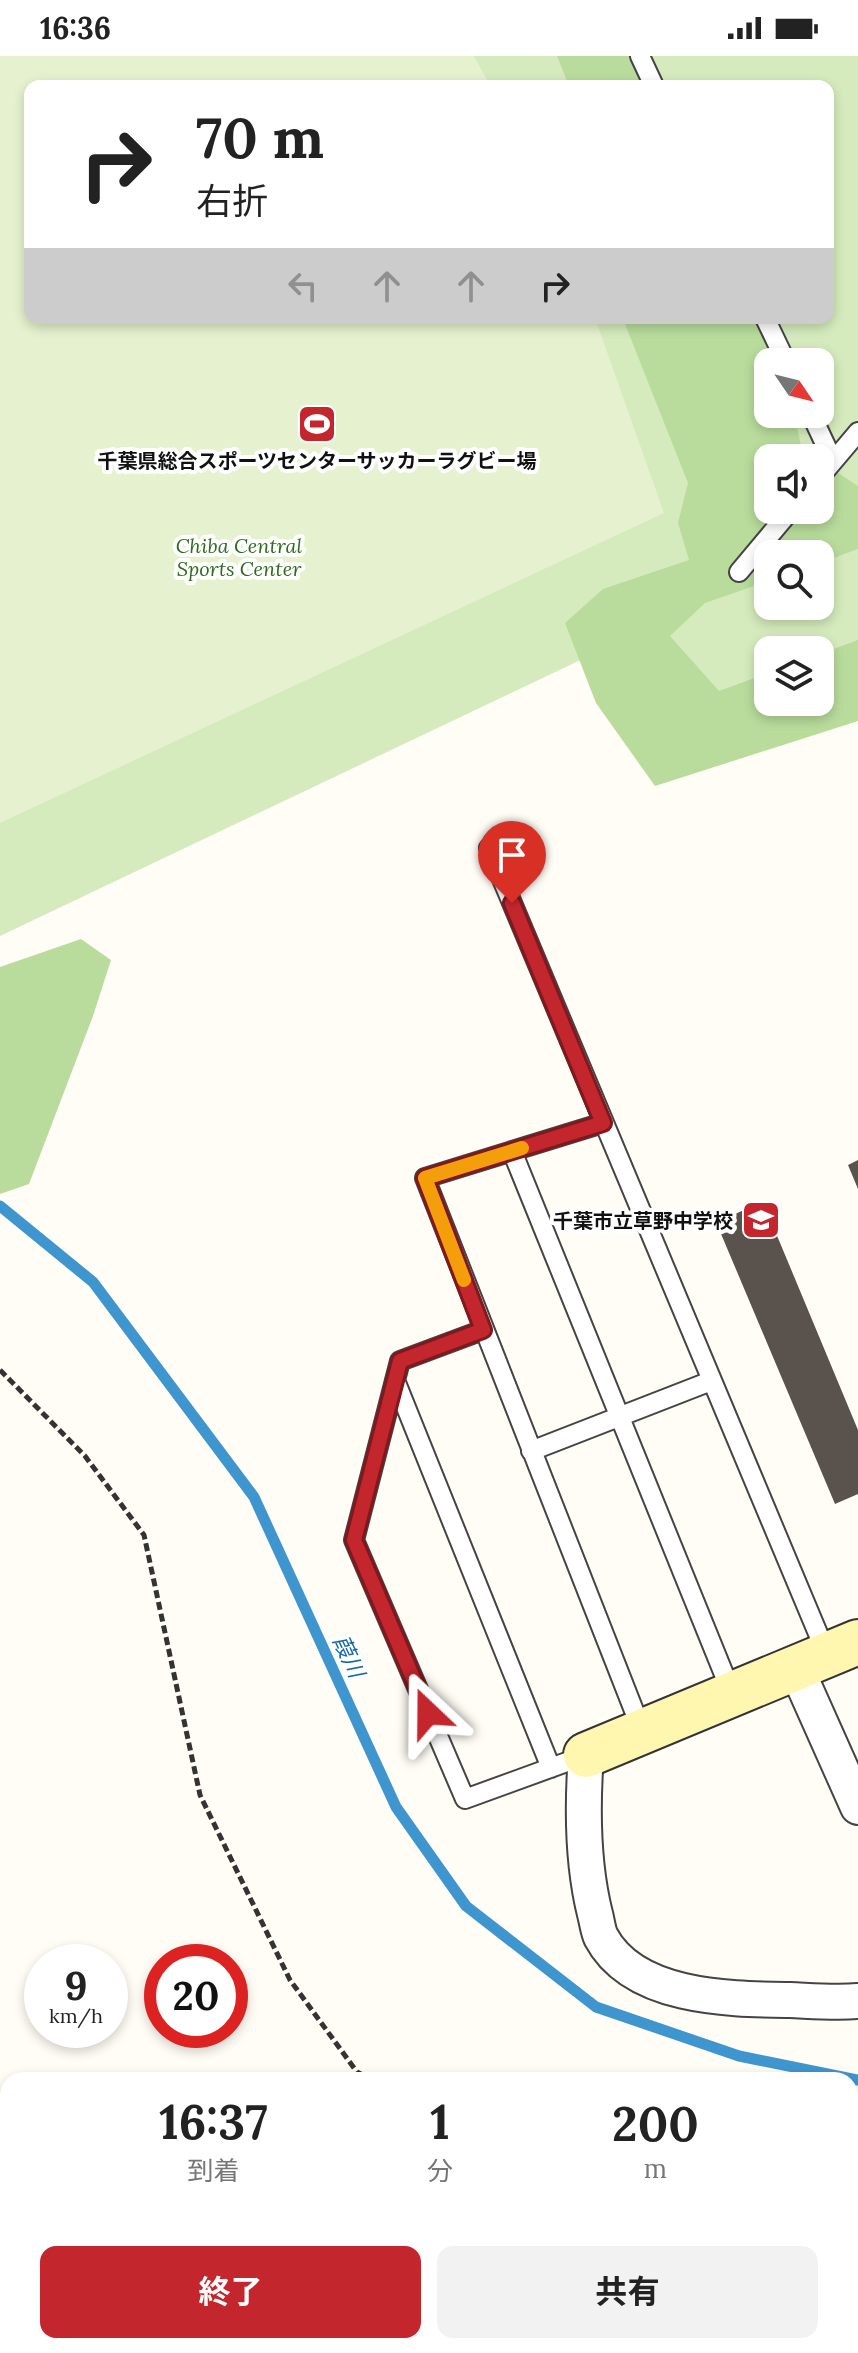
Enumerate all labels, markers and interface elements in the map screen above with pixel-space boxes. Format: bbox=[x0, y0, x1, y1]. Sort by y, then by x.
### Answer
text: 16:36 bbox=[40, 9, 111, 47]
text: 70 m bbox=[196, 102, 324, 173]
icon: right bbox=[64, 112, 168, 216]
text: 右折 bbox=[196, 178, 268, 224]
icon: left bbox=[281, 264, 325, 308]
icon: ahead bbox=[365, 264, 409, 308]
icon: ahead bbox=[449, 264, 493, 308]
icon: right bbox=[533, 264, 577, 308]
north arrow bbox=[754, 348, 834, 428]
map controls bbox=[754, 348, 834, 716]
sports icon: 千葉県総合スポーツセンターサッカーラグビー場 bbox=[296, 403, 338, 445]
button: sound bbox=[754, 444, 834, 524]
place label: 千葉県総合スポーツセンターサッカーラグビー場 bbox=[97, 448, 537, 473]
park label: Chiba Central Sports Center bbox=[176, 533, 302, 581]
button: search bbox=[754, 540, 834, 620]
button: layers bbox=[754, 636, 834, 716]
pin bbox=[478, 821, 546, 903]
icon: arrive bbox=[490, 833, 534, 877]
school or university icon: 千葉市立草野中学校 bbox=[740, 1199, 782, 1241]
place label: 千葉市立草野中学校 bbox=[553, 1208, 733, 1233]
water label: 葭川 bbox=[327, 1630, 372, 1684]
position arrow bbox=[386, 1671, 470, 1755]
speed limit sign: 20 bbox=[144, 1944, 248, 2048]
text: 9 bbox=[64, 1960, 88, 2011]
text: km/h bbox=[49, 2003, 103, 2028]
text: 16:37 bbox=[159, 2091, 268, 2152]
text: 1 bbox=[430, 2091, 450, 2152]
text: 200 bbox=[612, 2093, 699, 2154]
text: m bbox=[644, 2152, 667, 2185]
text: 到着 bbox=[187, 2154, 239, 2187]
text: 分 bbox=[427, 2154, 453, 2187]
button: 終了 bbox=[40, 2246, 421, 2338]
button: 共有 bbox=[437, 2246, 818, 2338]

